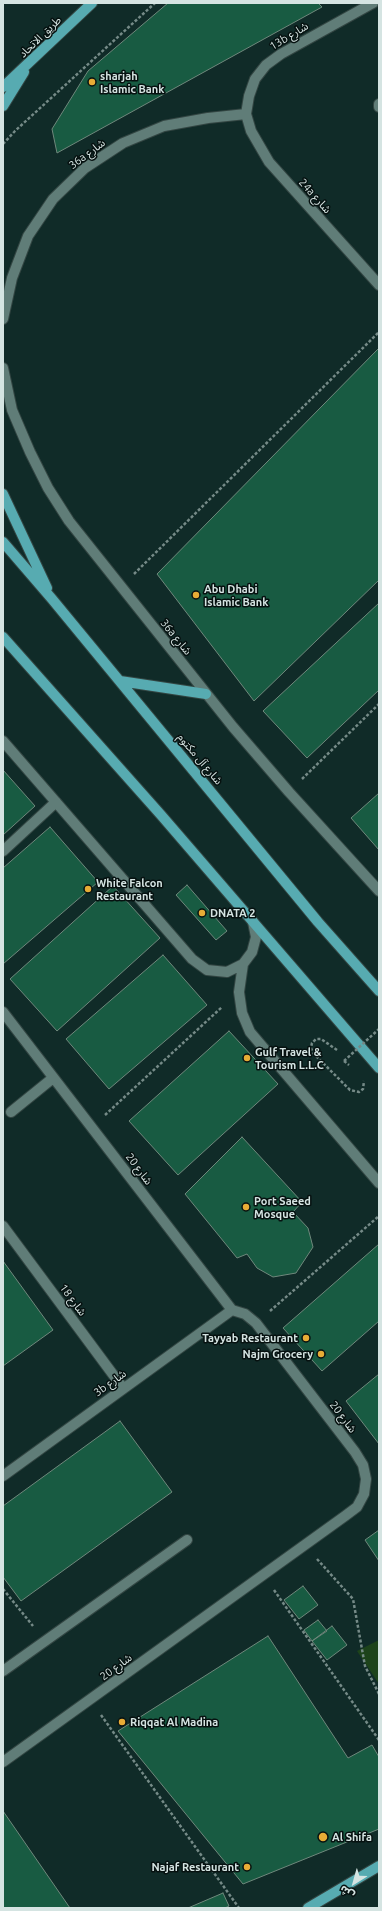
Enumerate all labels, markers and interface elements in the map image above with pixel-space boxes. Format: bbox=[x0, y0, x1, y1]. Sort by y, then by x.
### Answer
street label: طريق الاتحاد bbox=[16, 14, 64, 60]
street label: 13b شارع bbox=[267, 19, 311, 53]
place label: sharjah Islamic Bank bbox=[100, 69, 164, 95]
marker: sharjah Islamic Bank bbox=[87, 77, 97, 87]
street label: 36a شارع bbox=[66, 136, 108, 172]
street label: 24a شارع bbox=[296, 176, 334, 216]
place label: Abu Dhabi Islamic Bank bbox=[204, 582, 268, 608]
marker: Abu Dhabi Islamic Bank bbox=[191, 590, 201, 600]
street label: 36a شارع bbox=[158, 617, 194, 657]
street label: شارع آل مكتوم bbox=[175, 731, 225, 787]
place label: White Falcon Restaurant bbox=[96, 876, 163, 902]
marker: White Falcon Restaurant bbox=[83, 884, 93, 894]
place label: DNATA 2 bbox=[210, 906, 255, 920]
marker: DNATA 2 bbox=[197, 908, 207, 918]
place label: Gulf Travel & Tourism L.L.C bbox=[255, 1045, 324, 1071]
marker: Gulf Travel & Tourism L.L.C bbox=[242, 1053, 252, 1063]
street label: شارع 20 bbox=[123, 1151, 155, 1187]
place label: Port Saeed Mosque bbox=[254, 1194, 311, 1220]
marker: Port Saeed Mosque bbox=[241, 1202, 251, 1212]
street label: شارع 18 bbox=[57, 1281, 89, 1319]
place label: Tayyab Restaurant bbox=[202, 1331, 298, 1345]
marker: Tayyab Restaurant bbox=[301, 1333, 311, 1343]
place label: Najm Grocery bbox=[243, 1347, 313, 1361]
marker: Najm Grocery bbox=[316, 1349, 326, 1359]
street label: 3b شارع bbox=[91, 1367, 129, 1399]
street label: شارع 20 bbox=[327, 1399, 359, 1435]
street label: شارع 20 bbox=[97, 1651, 135, 1683]
place label: Riqqat Al Madina bbox=[130, 1715, 218, 1729]
marker: Riqqat Al Madina bbox=[117, 1717, 127, 1727]
place label: Al Shifa bbox=[332, 1830, 372, 1844]
marker: Al Shifa bbox=[317, 1831, 329, 1843]
place label: Najaf Restaurant bbox=[151, 1860, 239, 1874]
marker: Najaf Restaurant bbox=[242, 1862, 252, 1872]
north arrow bbox=[334, 1863, 374, 1903]
text: ش bbox=[337, 1883, 356, 1902]

